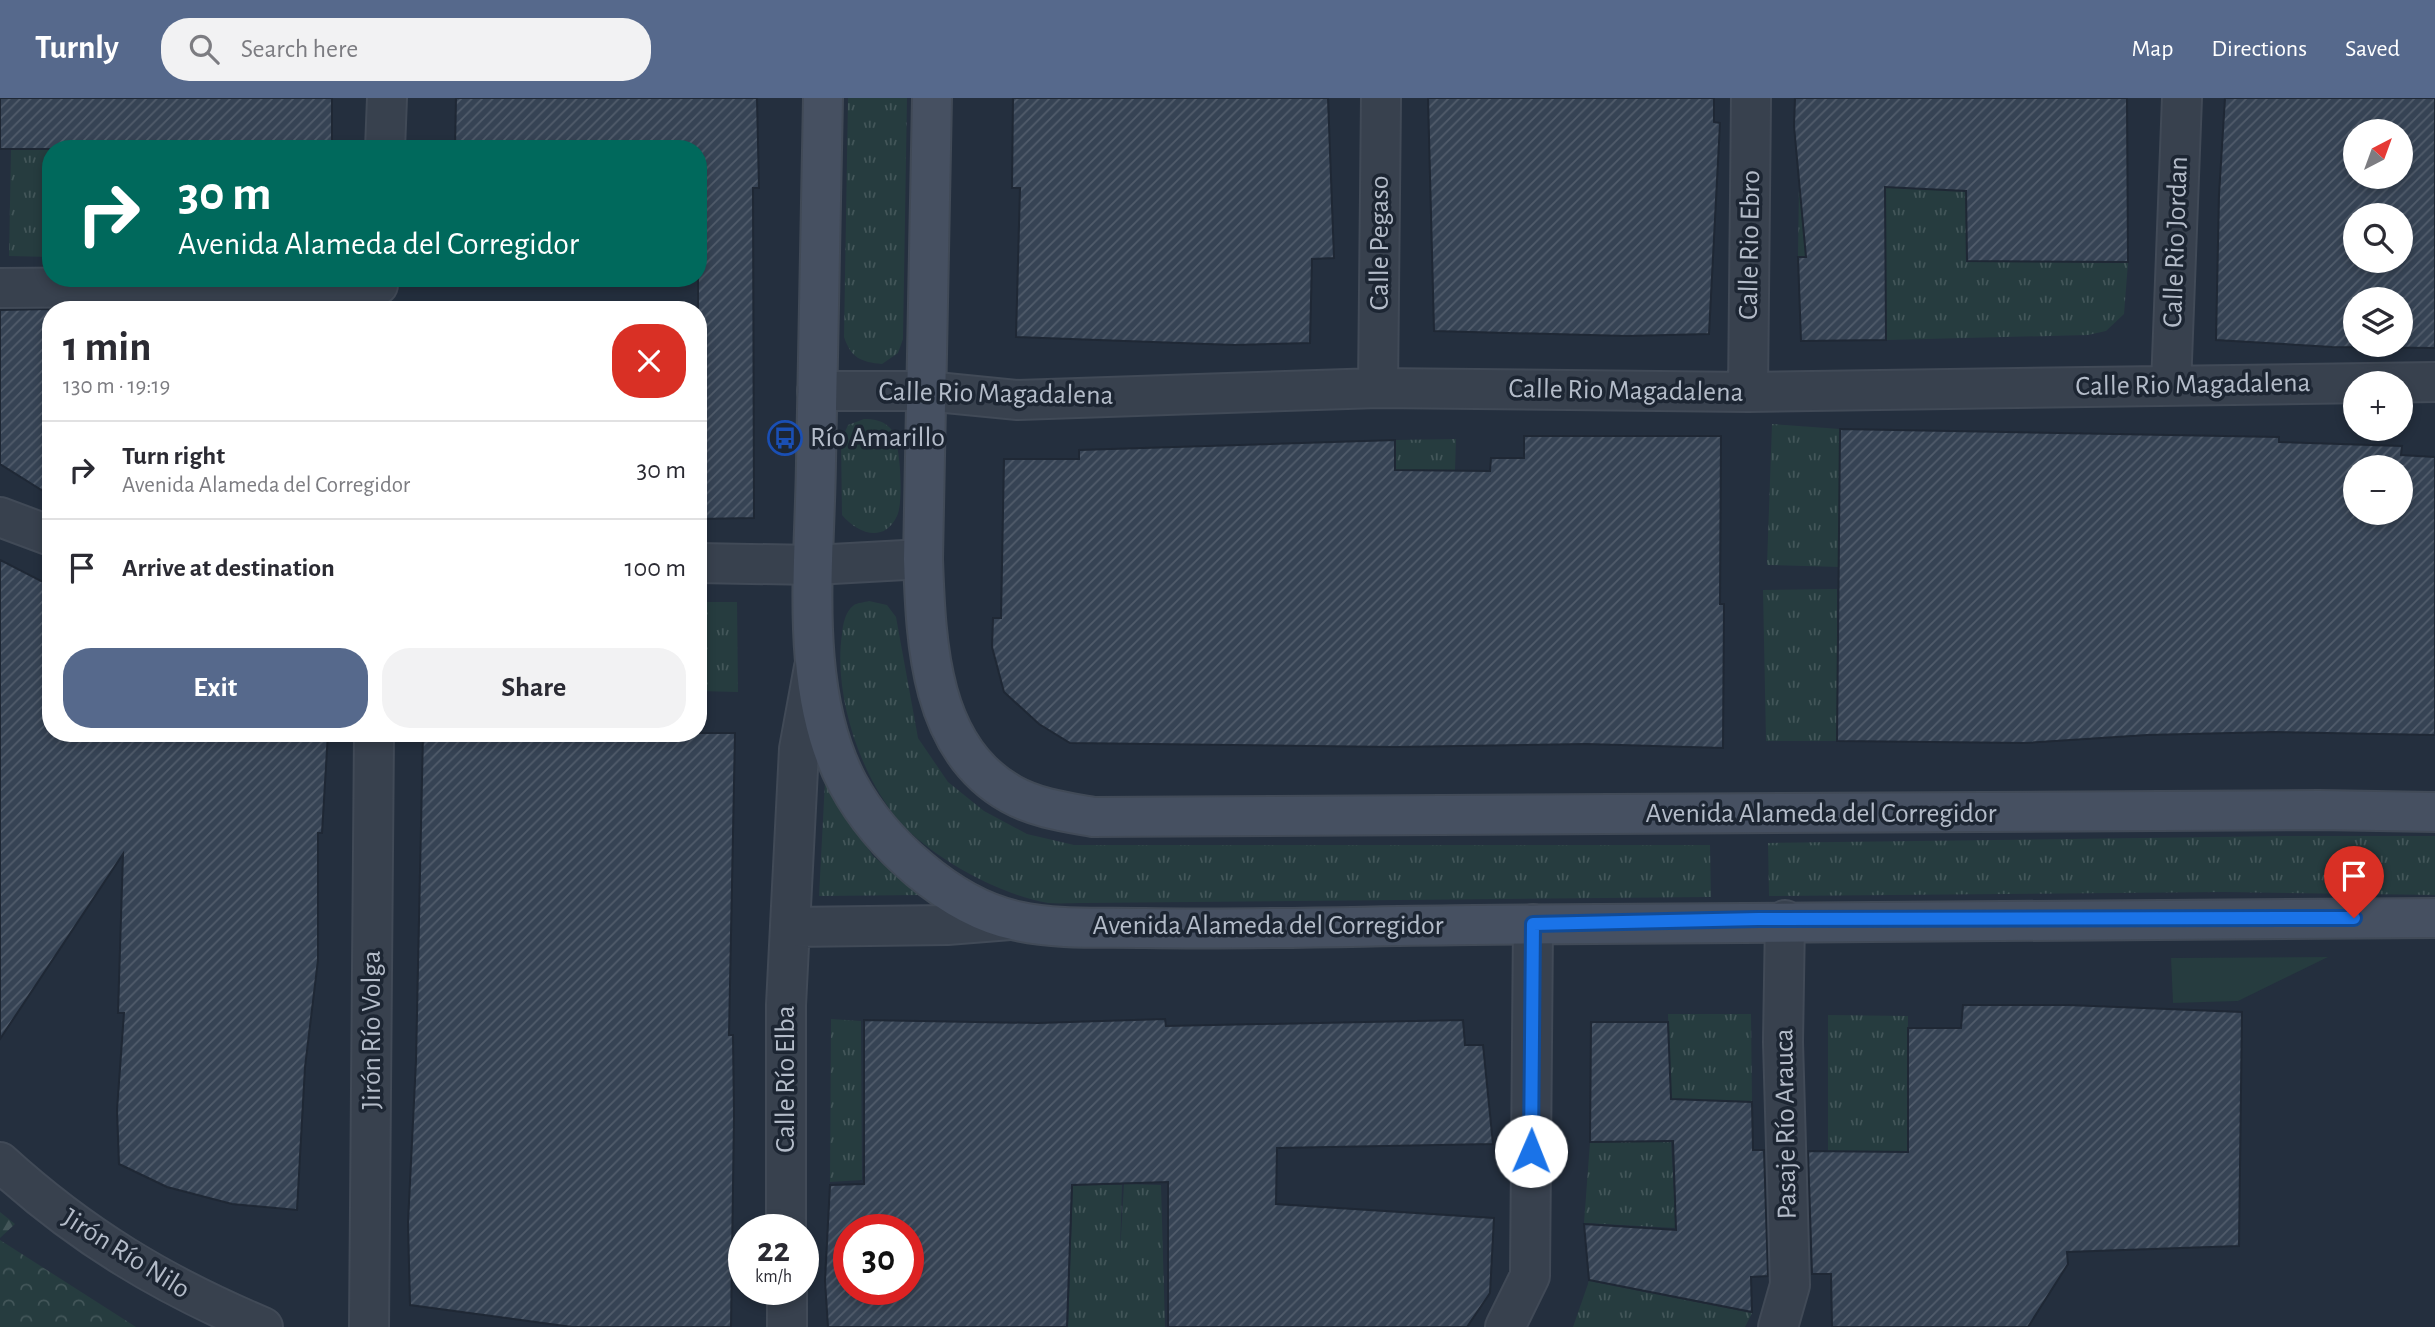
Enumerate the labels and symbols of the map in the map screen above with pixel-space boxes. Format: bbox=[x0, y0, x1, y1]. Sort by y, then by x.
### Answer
north arrow bbox=[2343, 119, 2413, 189]
street label: Calle Rio Jordan bbox=[2159, 156, 2193, 328]
street label: Calle Rio Ebro bbox=[1735, 170, 1765, 320]
street label: Calle Pegaso bbox=[1366, 175, 1394, 311]
street label: Calle Rio Magadalena bbox=[2075, 369, 2311, 401]
street label: Calle Rio Magadalena bbox=[1508, 375, 1744, 407]
street label: Calle Rio Magadalena bbox=[878, 378, 1114, 410]
bus stop icon: Río Amarillo bbox=[766, 419, 804, 457]
place label: Río Amarillo bbox=[810, 424, 945, 452]
street label: Avenida Alameda del Corregidor bbox=[1646, 800, 1996, 828]
pin bbox=[2324, 846, 2384, 918]
street label: Avenida Alameda del Corregidor bbox=[1093, 912, 1443, 940]
street label: Jirón Río Volga bbox=[358, 950, 386, 1110]
street label: Calle Río Elba bbox=[772, 1005, 800, 1153]
street label: Pasaje Río Arauca bbox=[1770, 1028, 1802, 1220]
position arrow bbox=[1494, 1114, 1568, 1188]
street label: Jirón Río Nilo bbox=[57, 1204, 195, 1304]
speed limit sign: 30 bbox=[833, 1214, 924, 1305]

